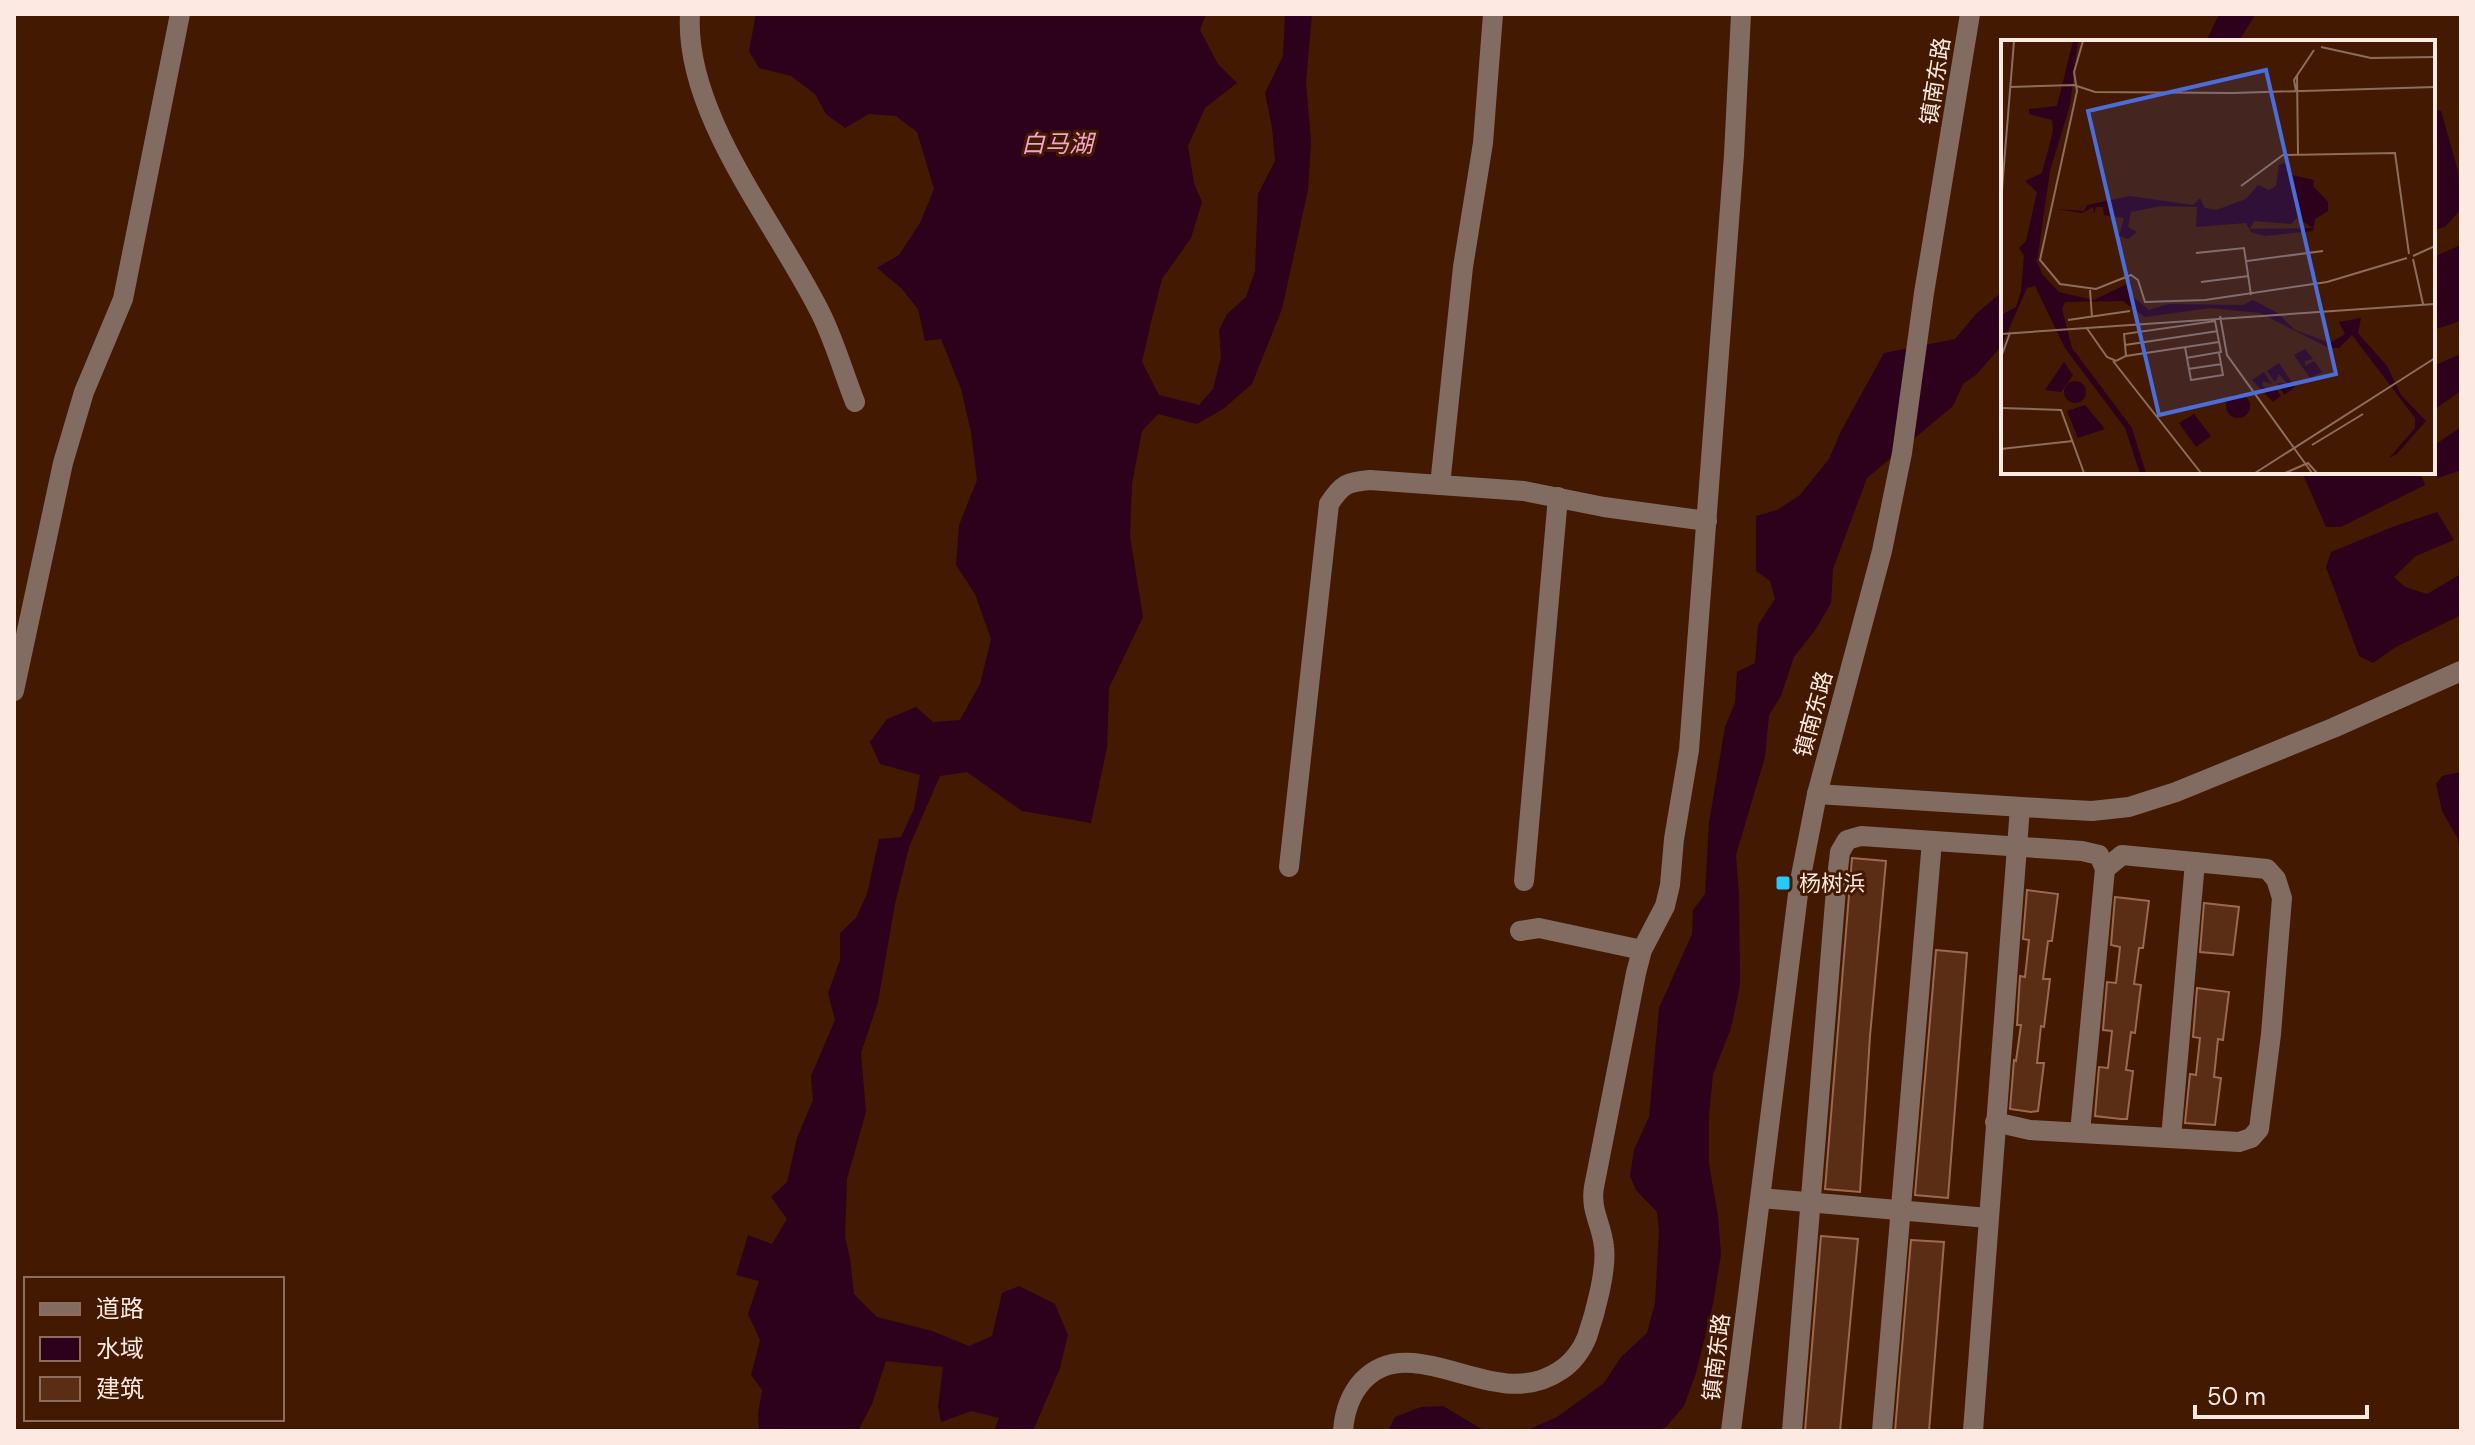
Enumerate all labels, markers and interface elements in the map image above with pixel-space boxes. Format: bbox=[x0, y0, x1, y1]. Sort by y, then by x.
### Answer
street label: 镇南东路 bbox=[1914, 35, 1957, 127]
inset map bbox=[2001, 40, 2435, 474]
water label: 白马湖 bbox=[1021, 128, 1097, 159]
street label: 镇南东路 bbox=[1788, 668, 1839, 760]
place label: 杨树浜 bbox=[1799, 869, 1865, 898]
marker: 杨树浜 bbox=[1774, 874, 1792, 892]
legend bbox=[24, 1277, 284, 1421]
text: 道路 bbox=[96, 1293, 144, 1324]
street label: 镇南东路 bbox=[1697, 1312, 1736, 1403]
text: 水域 bbox=[96, 1333, 144, 1364]
scale bar bbox=[2195, 1369, 2367, 1419]
text: 建筑 bbox=[96, 1373, 144, 1404]
text: 50 m bbox=[2207, 1381, 2266, 1412]

